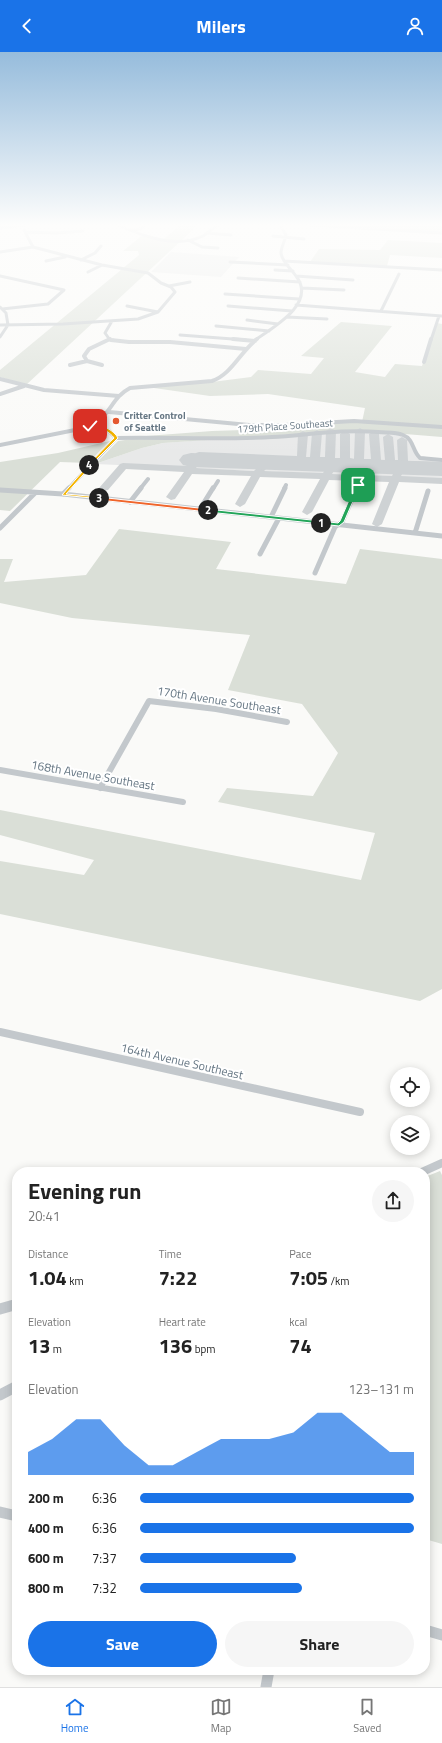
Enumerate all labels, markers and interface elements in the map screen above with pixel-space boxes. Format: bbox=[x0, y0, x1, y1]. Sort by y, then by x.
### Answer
text: Milers bbox=[196, 13, 246, 40]
icon: back bbox=[16, 15, 38, 37]
icon: person bbox=[404, 15, 426, 37]
place label: Critter Control of Seattle bbox=[124, 408, 186, 435]
pin bbox=[73, 409, 107, 443]
icon: check bbox=[79, 415, 101, 437]
street label: 179th Place Southeast bbox=[237, 415, 334, 437]
marker: Critter Control of Seattle bbox=[111, 416, 121, 426]
pin: 4 bbox=[79, 455, 99, 475]
text: 4 bbox=[86, 457, 92, 473]
pin bbox=[341, 468, 375, 502]
icon: arrive bbox=[347, 474, 369, 496]
pin: 3 bbox=[89, 488, 109, 508]
text: 3 bbox=[96, 490, 102, 506]
pin: 2 bbox=[198, 500, 218, 520]
text: 2 bbox=[205, 502, 211, 518]
pin: 1 bbox=[311, 513, 331, 533]
text: 1 bbox=[318, 515, 324, 531]
street label: 170th Avenue Southeast bbox=[156, 681, 283, 719]
street label: 168th Avenue Southeast bbox=[30, 755, 157, 795]
street label: 164th Avenue Southeast bbox=[119, 1038, 246, 1085]
map controls bbox=[390, 1067, 430, 1155]
button: locate bbox=[390, 1067, 430, 1107]
button: layers bbox=[390, 1115, 430, 1155]
text: Evening run bbox=[28, 1174, 141, 1208]
button: share bbox=[372, 1180, 414, 1222]
text: 20:41 bbox=[28, 1206, 60, 1226]
text: Distance bbox=[28, 1246, 68, 1262]
text: Time bbox=[159, 1246, 182, 1262]
text: Pace bbox=[289, 1246, 312, 1262]
text: 1.04 bbox=[28, 1262, 67, 1293]
text: 7:22 bbox=[159, 1262, 197, 1293]
text: 7:05 bbox=[289, 1262, 328, 1293]
text: km bbox=[67, 1273, 84, 1289]
text: /km bbox=[328, 1273, 349, 1289]
text: Elevation bbox=[28, 1314, 71, 1330]
text: Heart rate bbox=[159, 1314, 206, 1330]
text: kcal bbox=[289, 1314, 307, 1330]
text: 13 bbox=[28, 1330, 50, 1361]
text: 136 bbox=[159, 1330, 192, 1361]
text: 74 bbox=[289, 1330, 312, 1361]
text: m bbox=[50, 1341, 62, 1357]
text: bpm bbox=[192, 1341, 215, 1357]
text: Elevation bbox=[28, 1379, 79, 1399]
text: 123–131 m bbox=[348, 1379, 414, 1399]
text: 200 m bbox=[28, 1488, 64, 1508]
text: 6:36 bbox=[92, 1488, 117, 1508]
text: 400 m bbox=[28, 1518, 64, 1538]
text: 6:36 bbox=[92, 1518, 117, 1538]
text: 600 m bbox=[28, 1548, 64, 1568]
text: 7:37 bbox=[92, 1548, 117, 1568]
text: 800 m bbox=[28, 1578, 64, 1598]
text: 7:32 bbox=[92, 1578, 117, 1598]
button: Save bbox=[28, 1621, 217, 1667]
button: Share bbox=[225, 1621, 414, 1667]
tab: Home bbox=[61, 1696, 89, 1736]
tab: Map bbox=[210, 1696, 232, 1736]
tab: Saved bbox=[353, 1696, 381, 1736]

